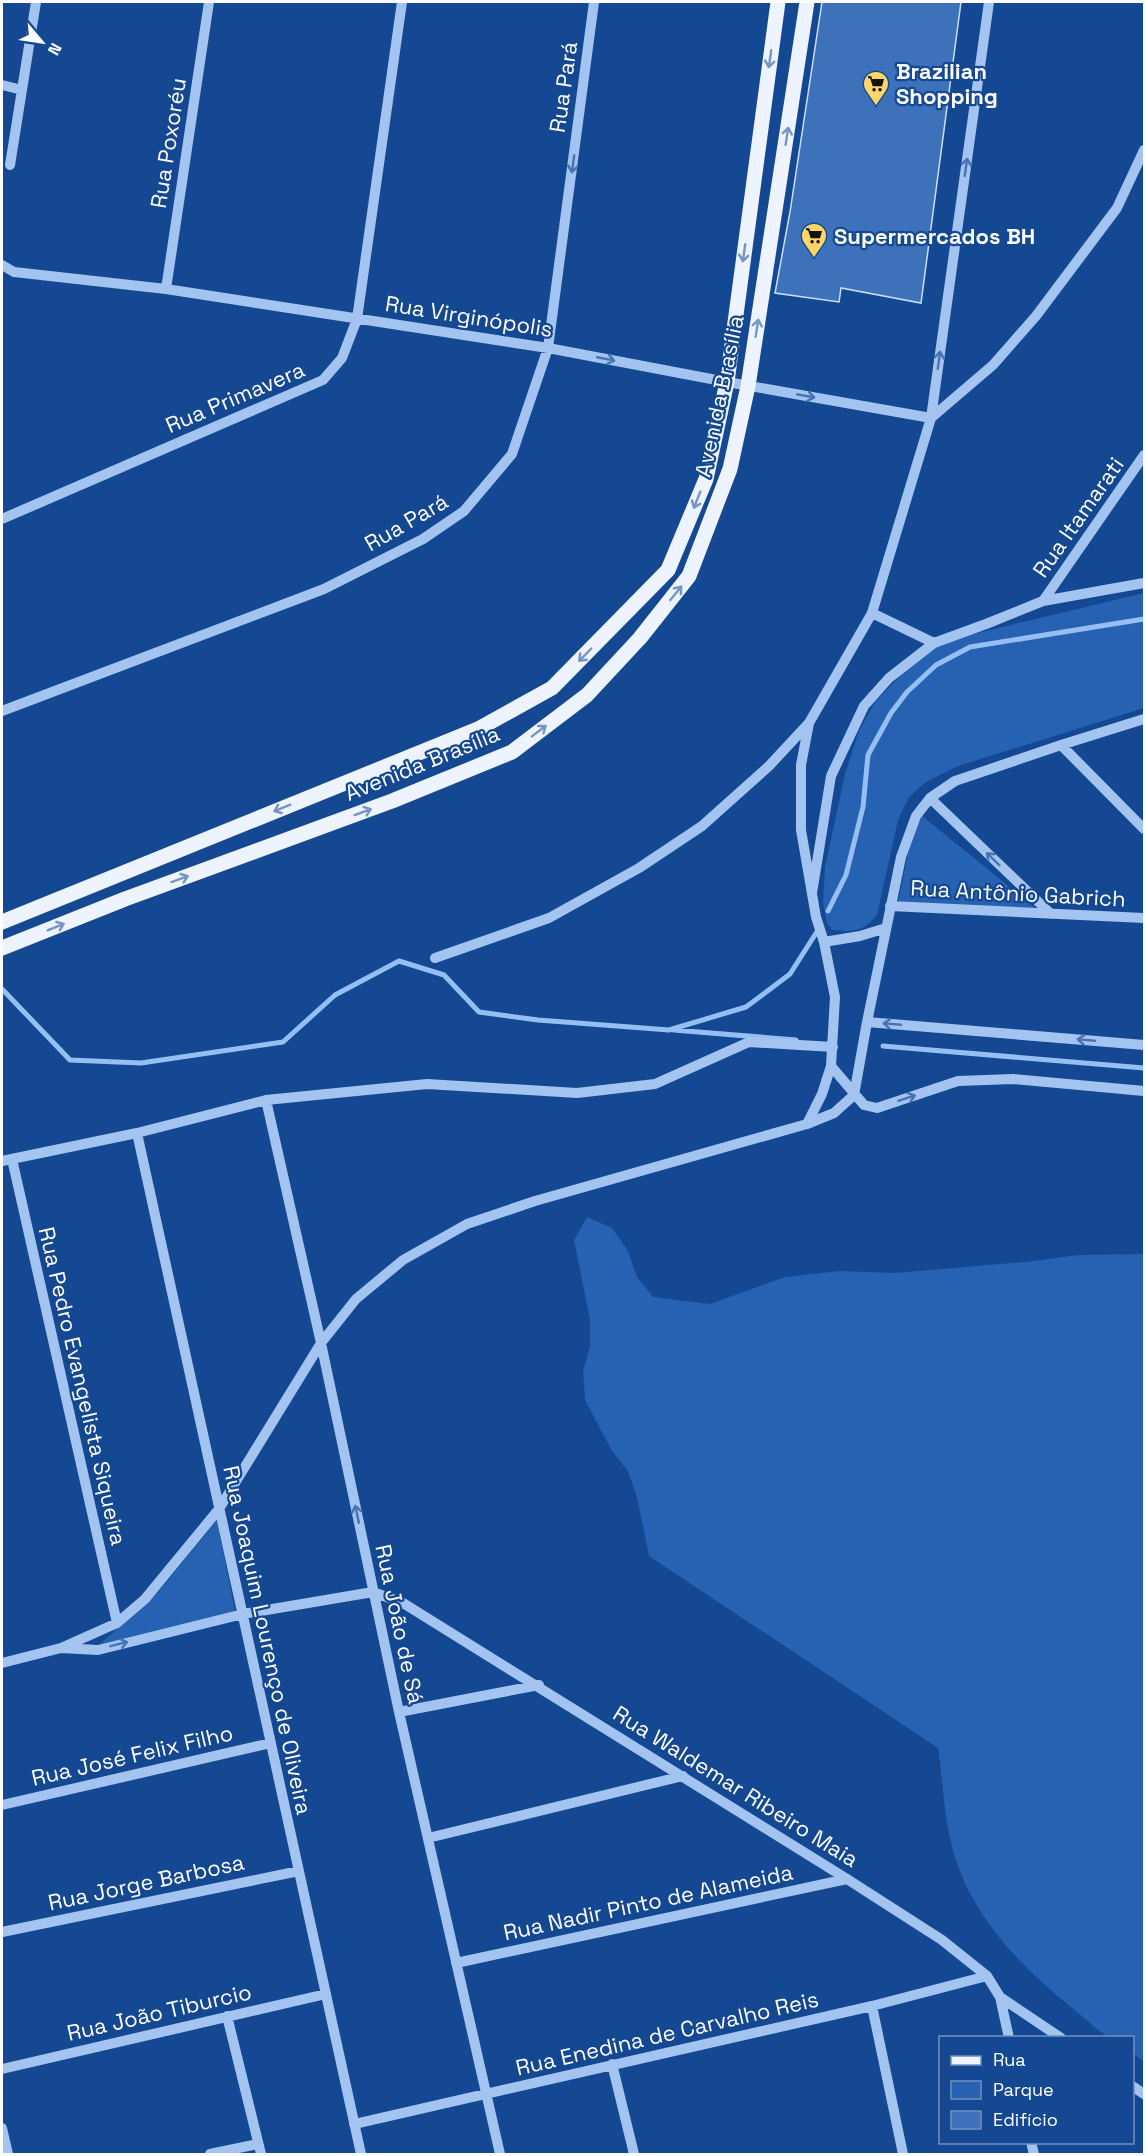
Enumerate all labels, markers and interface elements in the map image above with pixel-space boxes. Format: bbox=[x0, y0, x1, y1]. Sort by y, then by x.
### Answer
north arrow bbox=[12, 12, 72, 72]
text: N bbox=[43, 39, 66, 59]
street label: Rua Pará bbox=[543, 39, 583, 134]
one-way arrow bbox=[764, 49, 775, 69]
place label: Brazilian Shopping bbox=[896, 57, 998, 110]
supermarket icon: Brazilian Shopping bbox=[861, 69, 891, 107]
street label: Rua Poxoréu bbox=[144, 76, 192, 210]
one-way arrow bbox=[781, 126, 792, 146]
one-way arrow bbox=[567, 153, 578, 173]
one-way arrow bbox=[960, 157, 971, 177]
supermarket icon: Supermercados BH bbox=[799, 221, 829, 259]
place label: Supermercados BH bbox=[834, 222, 1035, 250]
one-way arrow bbox=[738, 242, 749, 262]
street label: Rua Virginópolis bbox=[383, 289, 555, 343]
street label: Avenida Brasília bbox=[688, 312, 750, 479]
one-way arrow bbox=[752, 319, 763, 339]
one-way arrow bbox=[933, 350, 944, 370]
one-way arrow bbox=[595, 354, 615, 365]
street label: Rua Primavera bbox=[161, 355, 309, 439]
one-way arrow bbox=[795, 391, 815, 402]
street label: Rua Itamarati bbox=[1026, 451, 1130, 583]
street label: Rua Pará bbox=[359, 487, 453, 557]
one-way arrow bbox=[691, 490, 702, 509]
one-way arrow bbox=[669, 585, 682, 601]
one-way arrow bbox=[577, 648, 592, 663]
street label: Avenida Brasília bbox=[340, 719, 504, 807]
one-way arrow bbox=[531, 725, 547, 737]
one-way arrow bbox=[274, 803, 292, 814]
one-way arrow bbox=[353, 805, 372, 816]
one-way arrow bbox=[986, 852, 1001, 866]
one-way arrow bbox=[170, 872, 189, 883]
street label: Rua Antônio Gabrich bbox=[910, 873, 1126, 913]
one-way arrow bbox=[46, 921, 65, 932]
one-way arrow bbox=[882, 1018, 902, 1029]
one-way arrow bbox=[1077, 1034, 1097, 1045]
one-way arrow bbox=[897, 1092, 916, 1103]
street label: Rua Pedro Evangelista Siqueira bbox=[33, 1224, 133, 1548]
street label: Rua Joaquim Lourenço de Oliveira bbox=[217, 1463, 319, 1817]
one-way arrow bbox=[350, 1505, 362, 1524]
street label: Rua João de Sá bbox=[369, 1542, 431, 1707]
one-way arrow bbox=[109, 1638, 128, 1650]
street label: Rua Waldemar Ribeiro Maia bbox=[608, 1699, 864, 1873]
street label: Rua José Felix Filho bbox=[28, 1718, 236, 1792]
street label: Rua Jorge Barbosa bbox=[45, 1847, 247, 1916]
street label: Rua Nadir Pinto de Alameida bbox=[501, 1858, 796, 1946]
street label: Rua João Tiburcio bbox=[64, 1977, 254, 2047]
street label: Rua Enedina de Carvalho Reis bbox=[513, 1984, 821, 2082]
legend bbox=[939, 2036, 1134, 2144]
text: Rua bbox=[993, 2048, 1026, 2071]
text: Parque bbox=[993, 2078, 1054, 2101]
text: Edifício bbox=[993, 2108, 1058, 2131]

